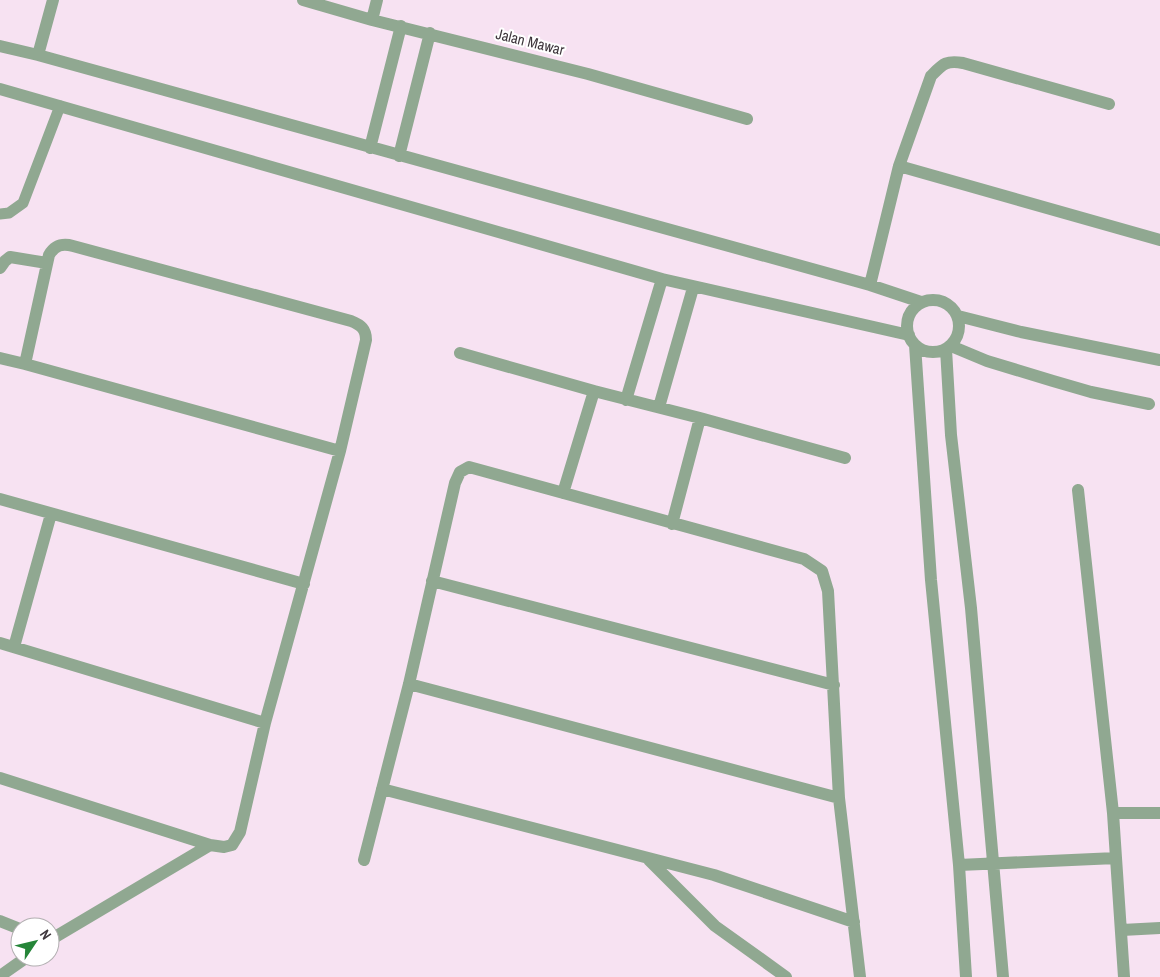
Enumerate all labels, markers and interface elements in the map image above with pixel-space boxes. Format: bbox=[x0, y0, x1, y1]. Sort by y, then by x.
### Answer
street label: Jalan Mawar bbox=[494, 23, 566, 60]
north arrow bbox=[10, 917, 60, 967]
text: N bbox=[36, 926, 55, 943]

